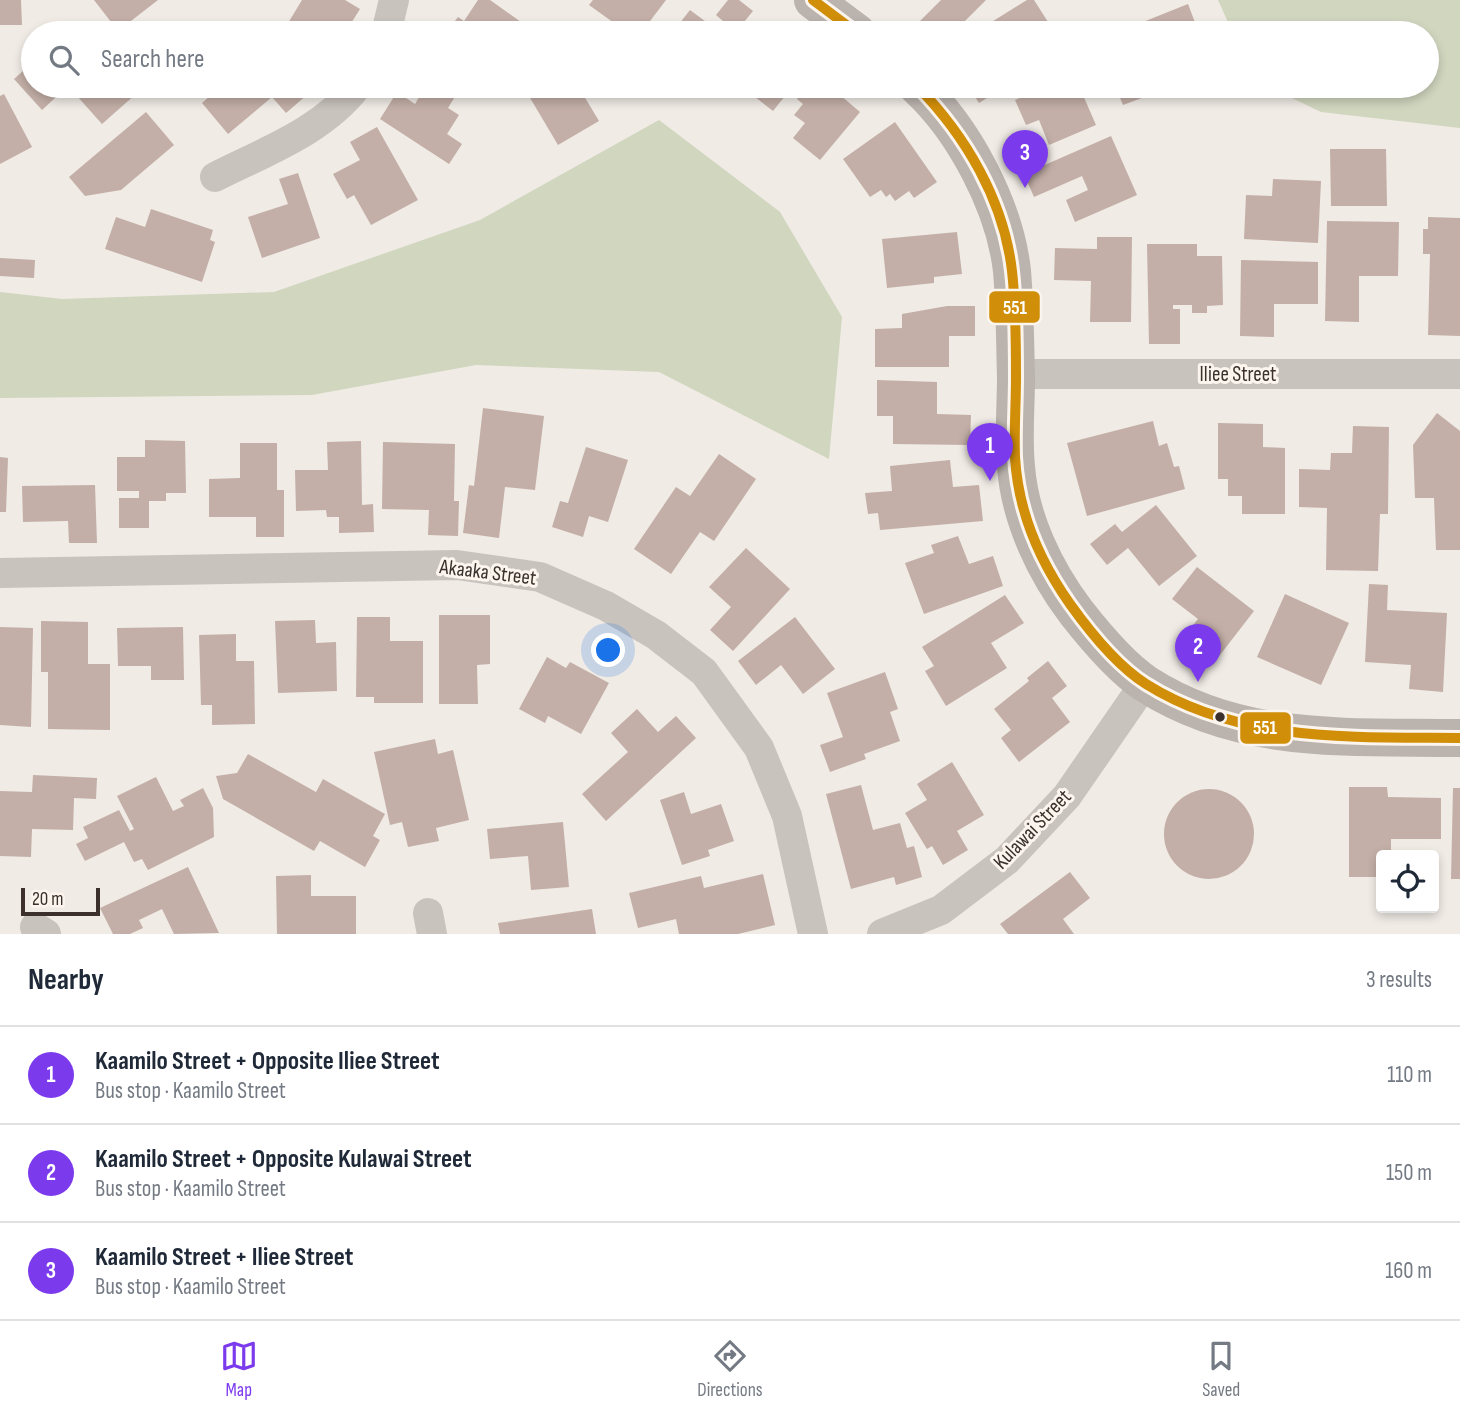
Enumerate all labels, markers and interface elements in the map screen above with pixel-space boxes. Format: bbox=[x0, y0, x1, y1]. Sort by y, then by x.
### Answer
search box bbox=[21, 21, 1439, 98]
icon: search bbox=[45, 41, 83, 79]
text: Search here bbox=[101, 44, 204, 75]
pin: 3 bbox=[1002, 130, 1048, 188]
line badge: 551 bbox=[988, 290, 1041, 324]
text: 551 bbox=[1003, 297, 1028, 320]
street label: Iliee Street bbox=[1199, 362, 1277, 387]
pin: 1 bbox=[967, 423, 1013, 481]
street label: Akaaka Street bbox=[437, 554, 538, 591]
pin: 2 bbox=[1175, 624, 1221, 682]
your location bbox=[591, 633, 625, 667]
unlabelled marker bbox=[1213, 710, 1227, 724]
line badge: 551 bbox=[1239, 711, 1292, 745]
text: 551 bbox=[1253, 717, 1278, 740]
street label: Kulawai Street bbox=[988, 784, 1076, 874]
map controls bbox=[1376, 850, 1439, 913]
button: locate bbox=[1376, 850, 1439, 913]
scale bar bbox=[21, 885, 100, 917]
text: 20 m bbox=[32, 888, 64, 911]
text: Nearby bbox=[28, 962, 104, 998]
text: 3 results bbox=[1366, 966, 1432, 994]
text: Kaamilo Street + Opposite Iliee Street bbox=[95, 1046, 440, 1077]
text: 1 bbox=[46, 1061, 56, 1089]
text: 110 m bbox=[1387, 1061, 1432, 1089]
text: Bus stop · Kaamilo Street bbox=[95, 1077, 286, 1105]
text: Kaamilo Street + Opposite Kulawai Street bbox=[95, 1144, 472, 1175]
text: 2 bbox=[46, 1159, 56, 1187]
text: 150 m bbox=[1386, 1159, 1432, 1187]
text: Bus stop · Kaamilo Street bbox=[95, 1175, 286, 1203]
text: Kaamilo Street + Iliee Street bbox=[95, 1242, 353, 1273]
text: 3 bbox=[46, 1257, 56, 1285]
text: 160 m bbox=[1385, 1257, 1432, 1285]
text: Bus stop · Kaamilo Street bbox=[95, 1273, 286, 1301]
tab: Map bbox=[220, 1337, 258, 1402]
tab: Directions bbox=[697, 1337, 763, 1402]
tab: Saved bbox=[1202, 1337, 1240, 1402]

